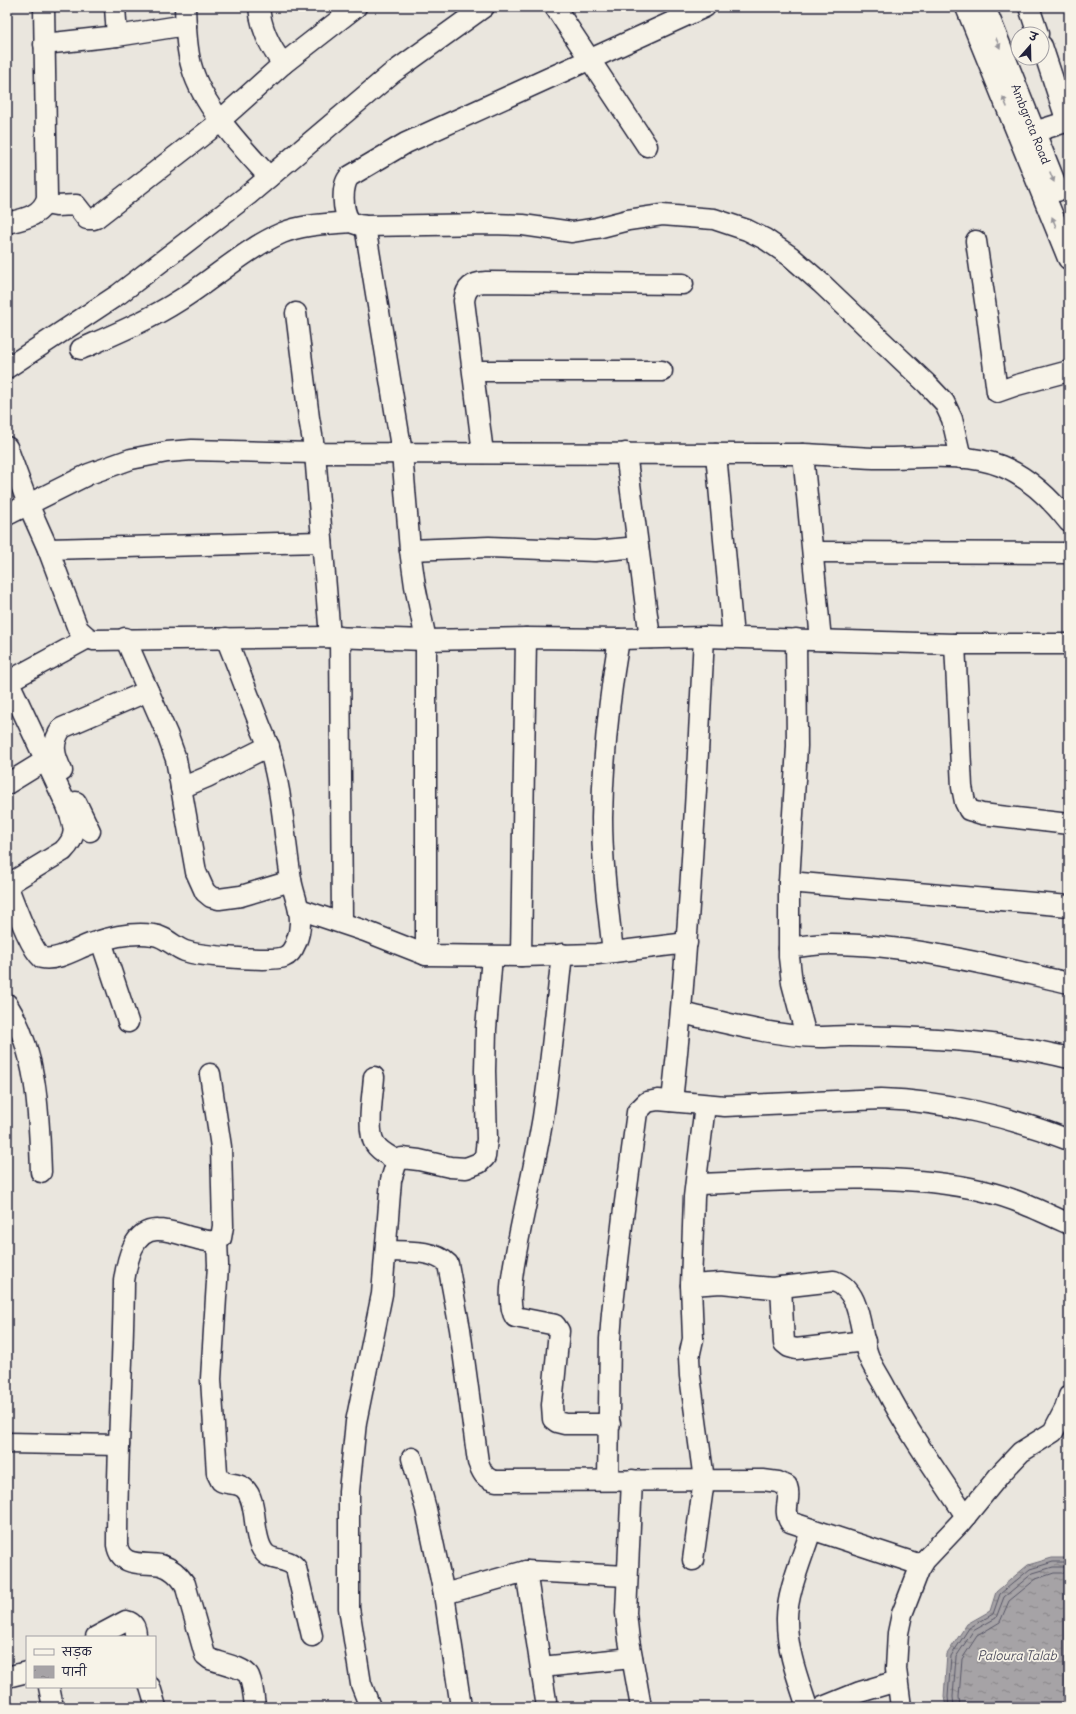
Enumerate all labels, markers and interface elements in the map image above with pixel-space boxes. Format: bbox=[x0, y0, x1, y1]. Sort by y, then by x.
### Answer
north arrow bbox=[1010, 26, 1050, 66]
text: उ bbox=[1027, 28, 1041, 45]
one-way arrow bbox=[996, 38, 1002, 50]
street label: Ambgrota Road bbox=[1008, 82, 1054, 166]
one-way arrow bbox=[1002, 96, 1008, 107]
one-way arrow bbox=[1050, 171, 1056, 183]
one-way arrow bbox=[1051, 215, 1057, 227]
legend bbox=[26, 1636, 156, 1688]
text: सड़क bbox=[61, 1644, 93, 1660]
water label: Paloura Talab bbox=[977, 1647, 1057, 1664]
text: पानी bbox=[61, 1663, 87, 1679]

